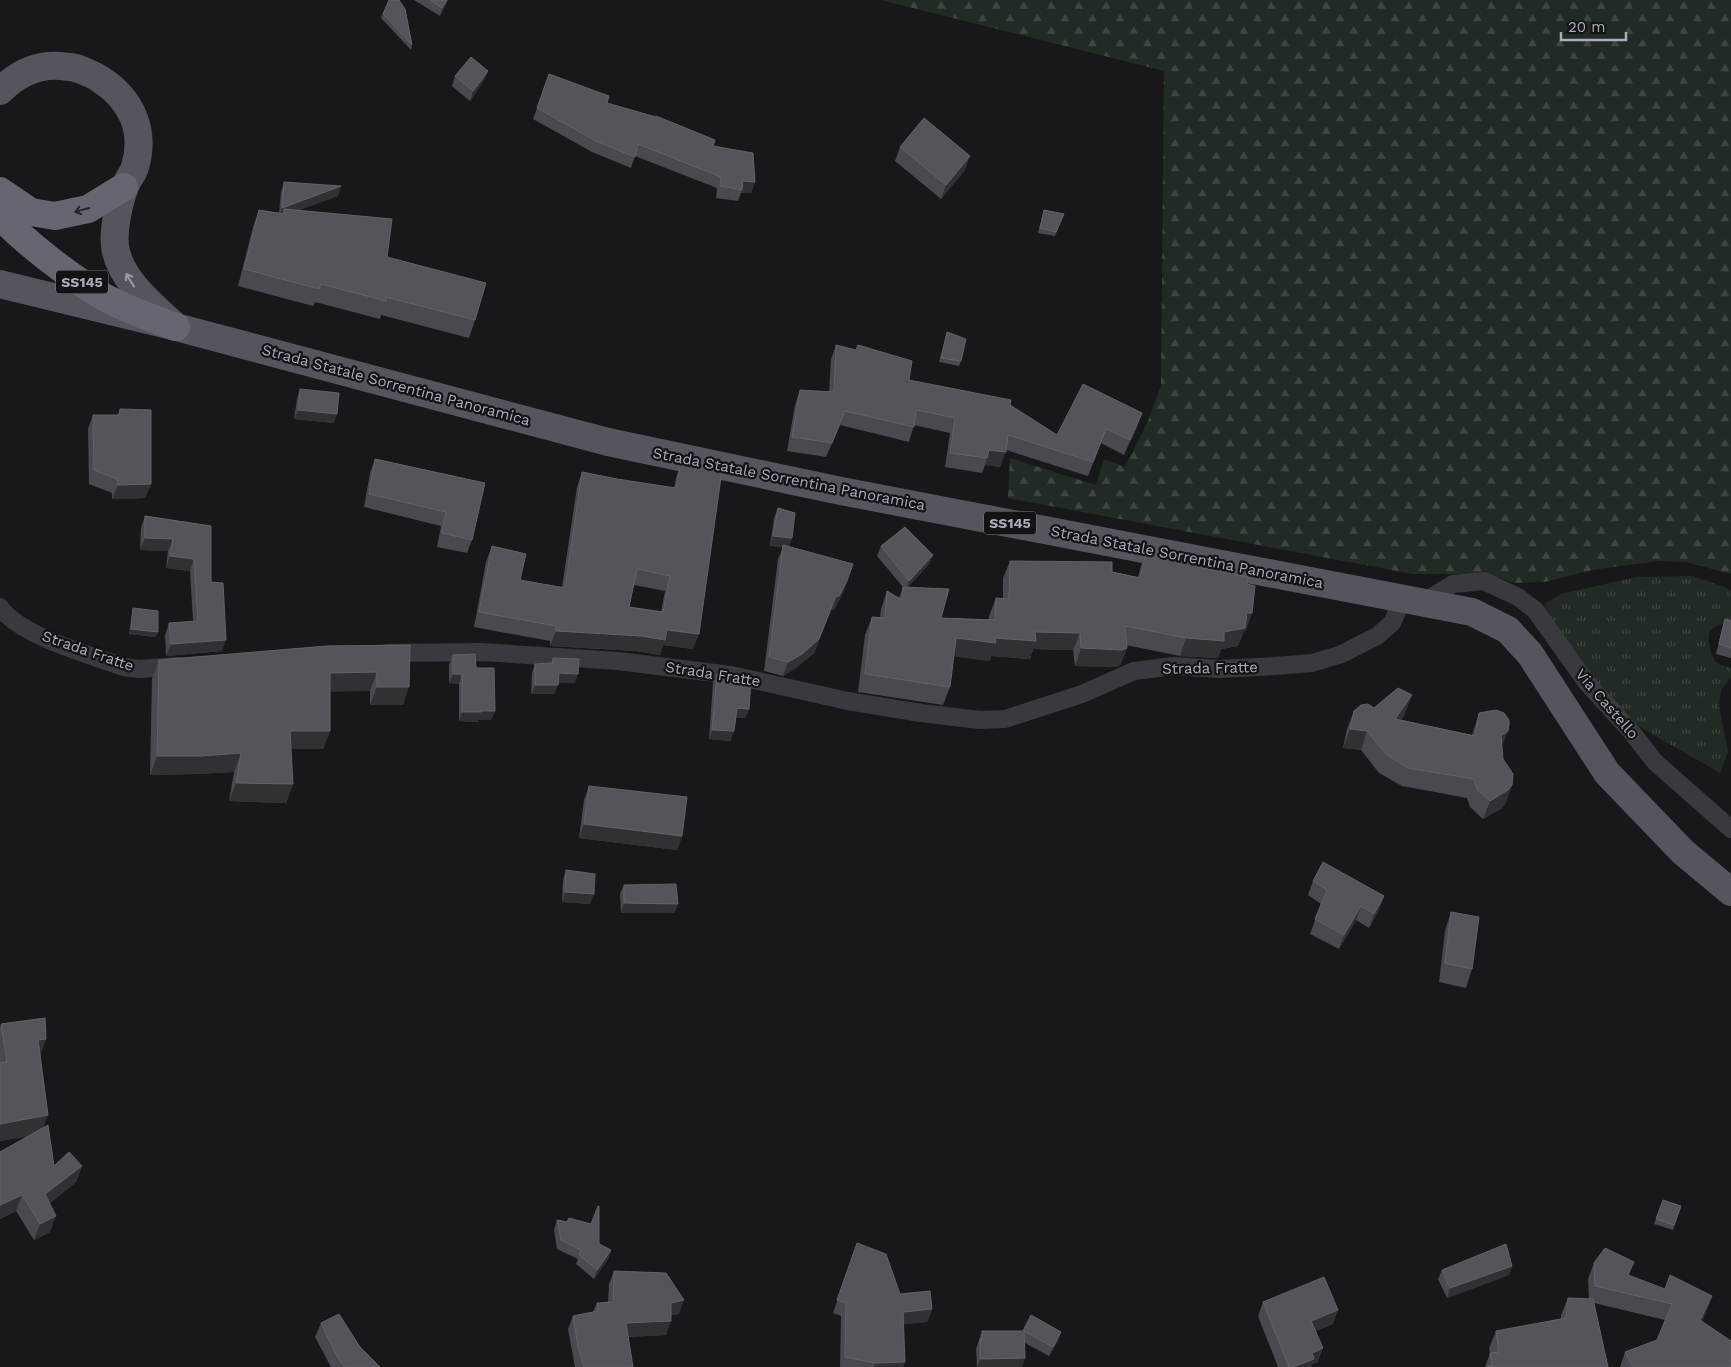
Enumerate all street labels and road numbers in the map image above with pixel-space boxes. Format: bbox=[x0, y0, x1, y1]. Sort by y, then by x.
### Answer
road number: SS145 bbox=[56, 270, 108, 294]
street label: Strada Statale Sorrentina Panoramica bbox=[260, 340, 533, 430]
street label: Strada Statale Sorrentina Panoramica bbox=[651, 444, 927, 514]
road number: SS145 bbox=[984, 512, 1036, 534]
street label: Strada Statale Sorrentina Panoramica bbox=[1049, 522, 1325, 592]
street label: Strada Fratte bbox=[40, 627, 136, 675]
street label: Strada Fratte bbox=[664, 658, 762, 690]
street label: Strada Fratte bbox=[1162, 658, 1258, 678]
street label: Via Castello bbox=[1572, 665, 1642, 743]

